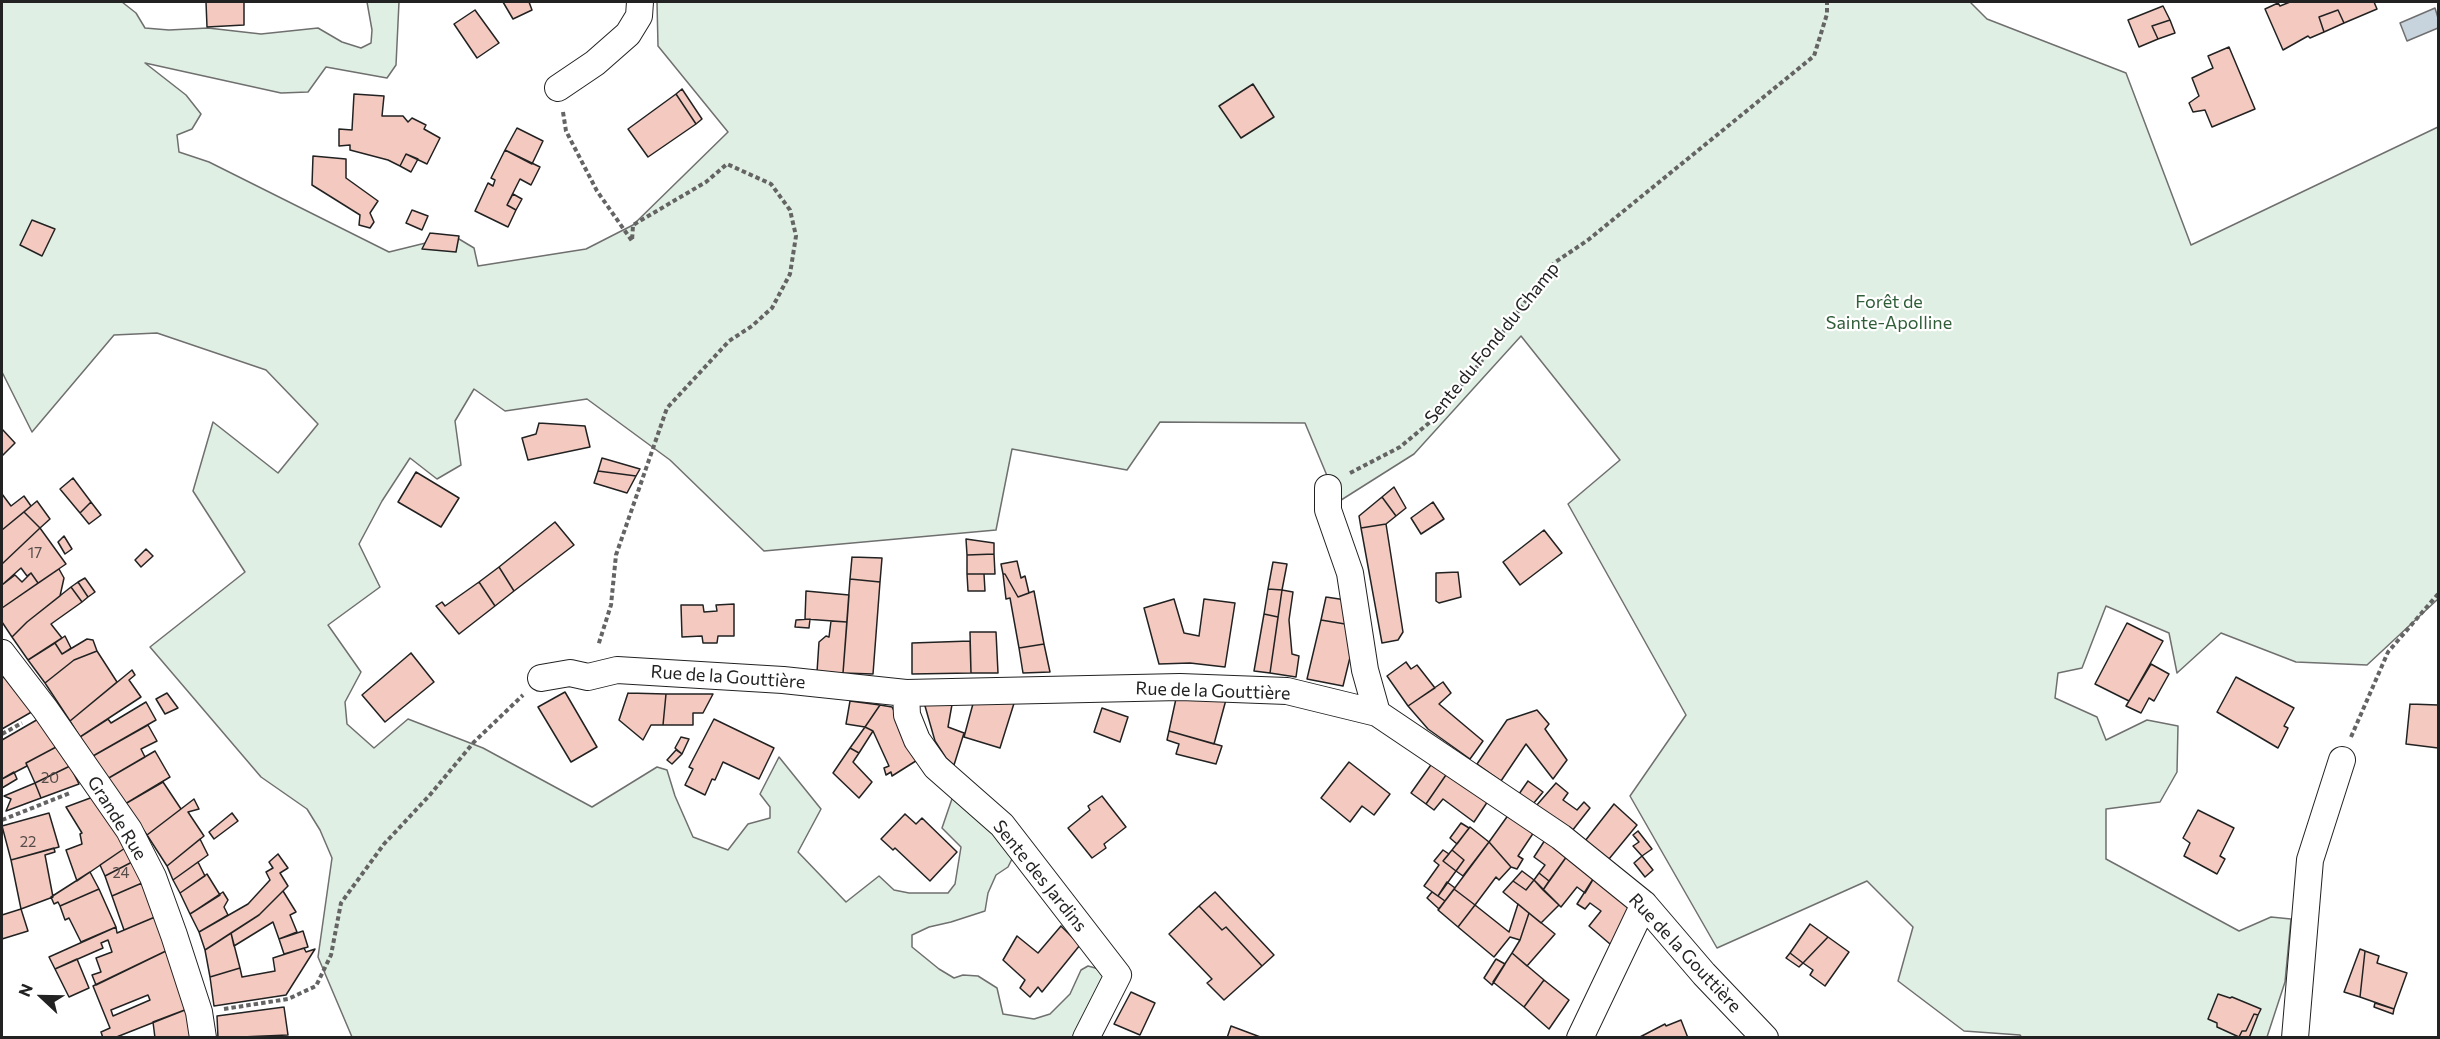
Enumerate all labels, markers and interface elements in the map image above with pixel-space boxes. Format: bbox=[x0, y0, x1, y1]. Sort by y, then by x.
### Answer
street label: Sente du Fond du Champ bbox=[1420, 258, 1564, 428]
park label: Forêt de Sainte-Apolline bbox=[1826, 291, 1952, 334]
house number: 17 bbox=[28, 544, 42, 562]
street label: Rue de la Gouttière bbox=[650, 661, 806, 693]
street label: Rue de la Gouttière bbox=[1135, 678, 1291, 704]
house number: 20 bbox=[41, 769, 59, 787]
street label: Grande Rue bbox=[83, 772, 151, 864]
street label: Sente des Jardins bbox=[988, 816, 1092, 936]
house number: 22 bbox=[20, 833, 36, 851]
house number: 24 bbox=[112, 864, 130, 882]
street label: Rue de la Gouttière bbox=[1624, 889, 1746, 1017]
north arrow bbox=[12, 967, 72, 1027]
text: N bbox=[14, 981, 36, 999]

